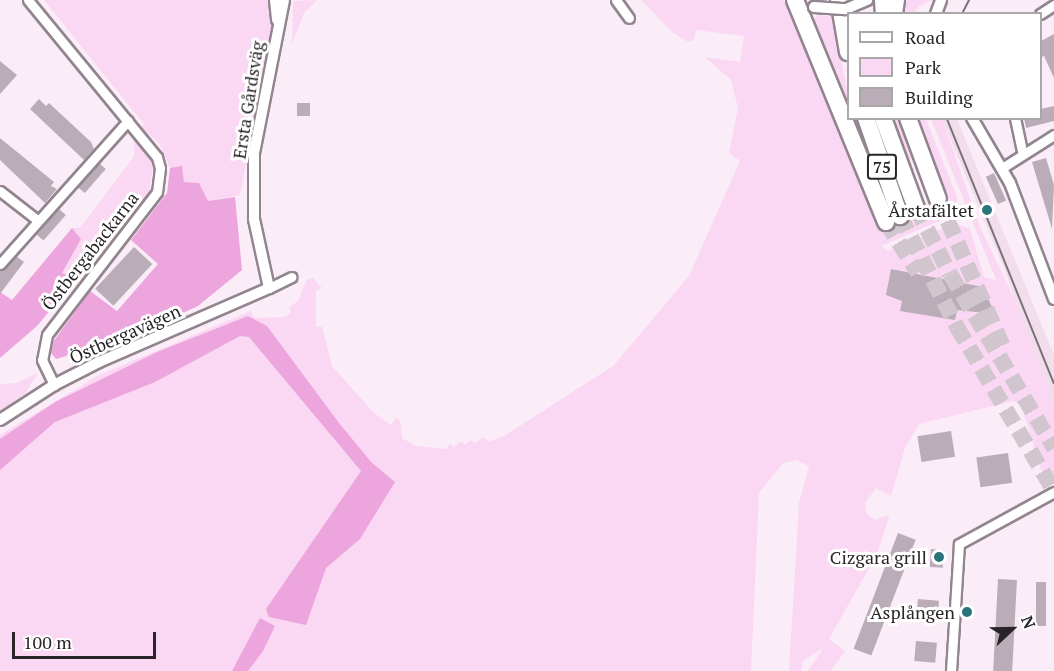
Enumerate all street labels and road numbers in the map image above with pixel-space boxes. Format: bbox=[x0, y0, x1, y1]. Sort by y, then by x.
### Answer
street label: Ersta Gårdsväg bbox=[228, 39, 268, 161]
road number: 75 bbox=[866, 154, 898, 180]
street label: Östbergabackarna bbox=[37, 187, 143, 315]
street label: Östbergavägen bbox=[66, 300, 184, 368]

